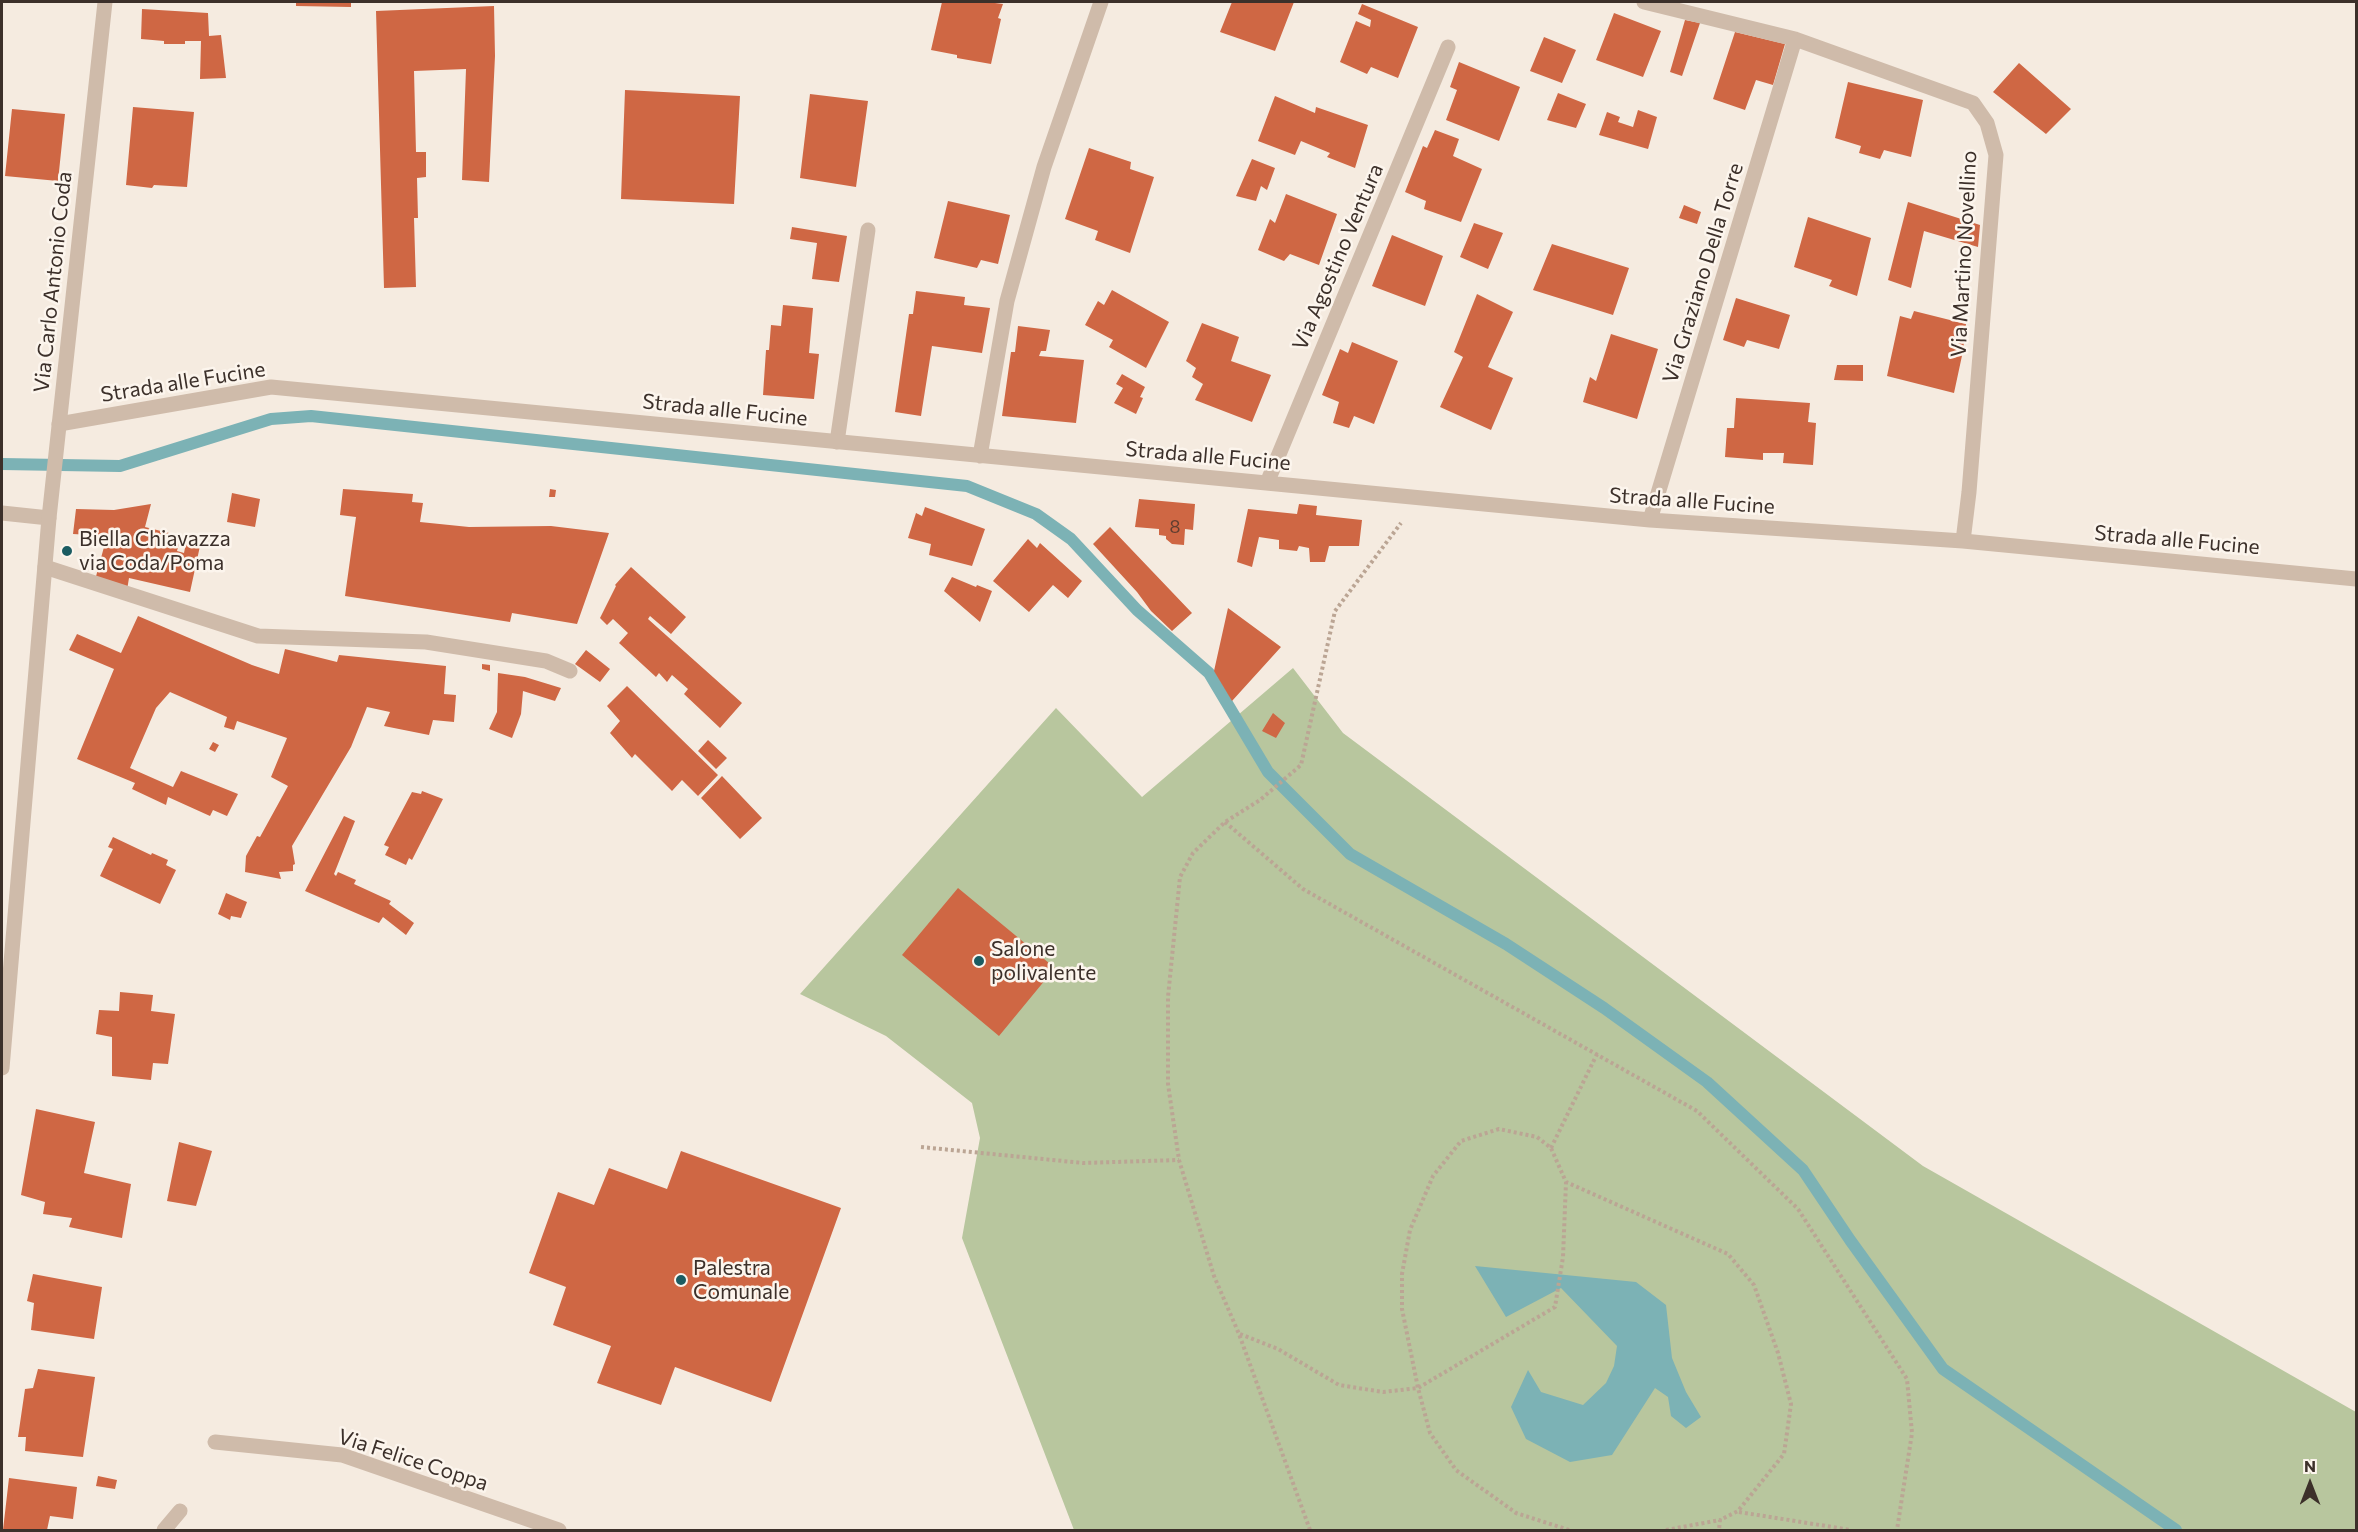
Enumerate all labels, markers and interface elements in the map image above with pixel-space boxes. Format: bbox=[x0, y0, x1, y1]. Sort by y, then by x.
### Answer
street label: Via Martino Novellino bbox=[1946, 150, 1982, 358]
street label: Via Agostino Ventura bbox=[1287, 160, 1389, 354]
street label: Via Graziano Della Torre bbox=[1657, 160, 1749, 386]
street label: Via Carlo Antonio Coda bbox=[29, 170, 77, 394]
street label: Strada alle Fucine bbox=[99, 357, 267, 407]
street label: Strada alle Fucine bbox=[641, 389, 809, 431]
street label: Strada alle Fucine bbox=[1124, 436, 1292, 476]
street label: Strada alle Fucine bbox=[1608, 483, 1776, 519]
house number: 8 bbox=[1170, 516, 1180, 538]
street label: Strada alle Fucine bbox=[2093, 520, 2261, 560]
place label: Biella Chiavazza via Coda/Poma bbox=[79, 526, 231, 576]
marker: Biella Chiavazza via Coda/Poma bbox=[60, 544, 74, 558]
place label: Salone polivalente bbox=[991, 936, 1096, 986]
marker: Salone polivalente bbox=[972, 954, 986, 968]
place label: Palestra Comunale bbox=[693, 1255, 789, 1305]
marker: Palestra Comunale bbox=[674, 1273, 688, 1287]
street label: Via Felice Coppa bbox=[335, 1424, 491, 1496]
north arrow bbox=[2280, 1454, 2340, 1514]
text: N bbox=[2304, 1456, 2316, 1475]

